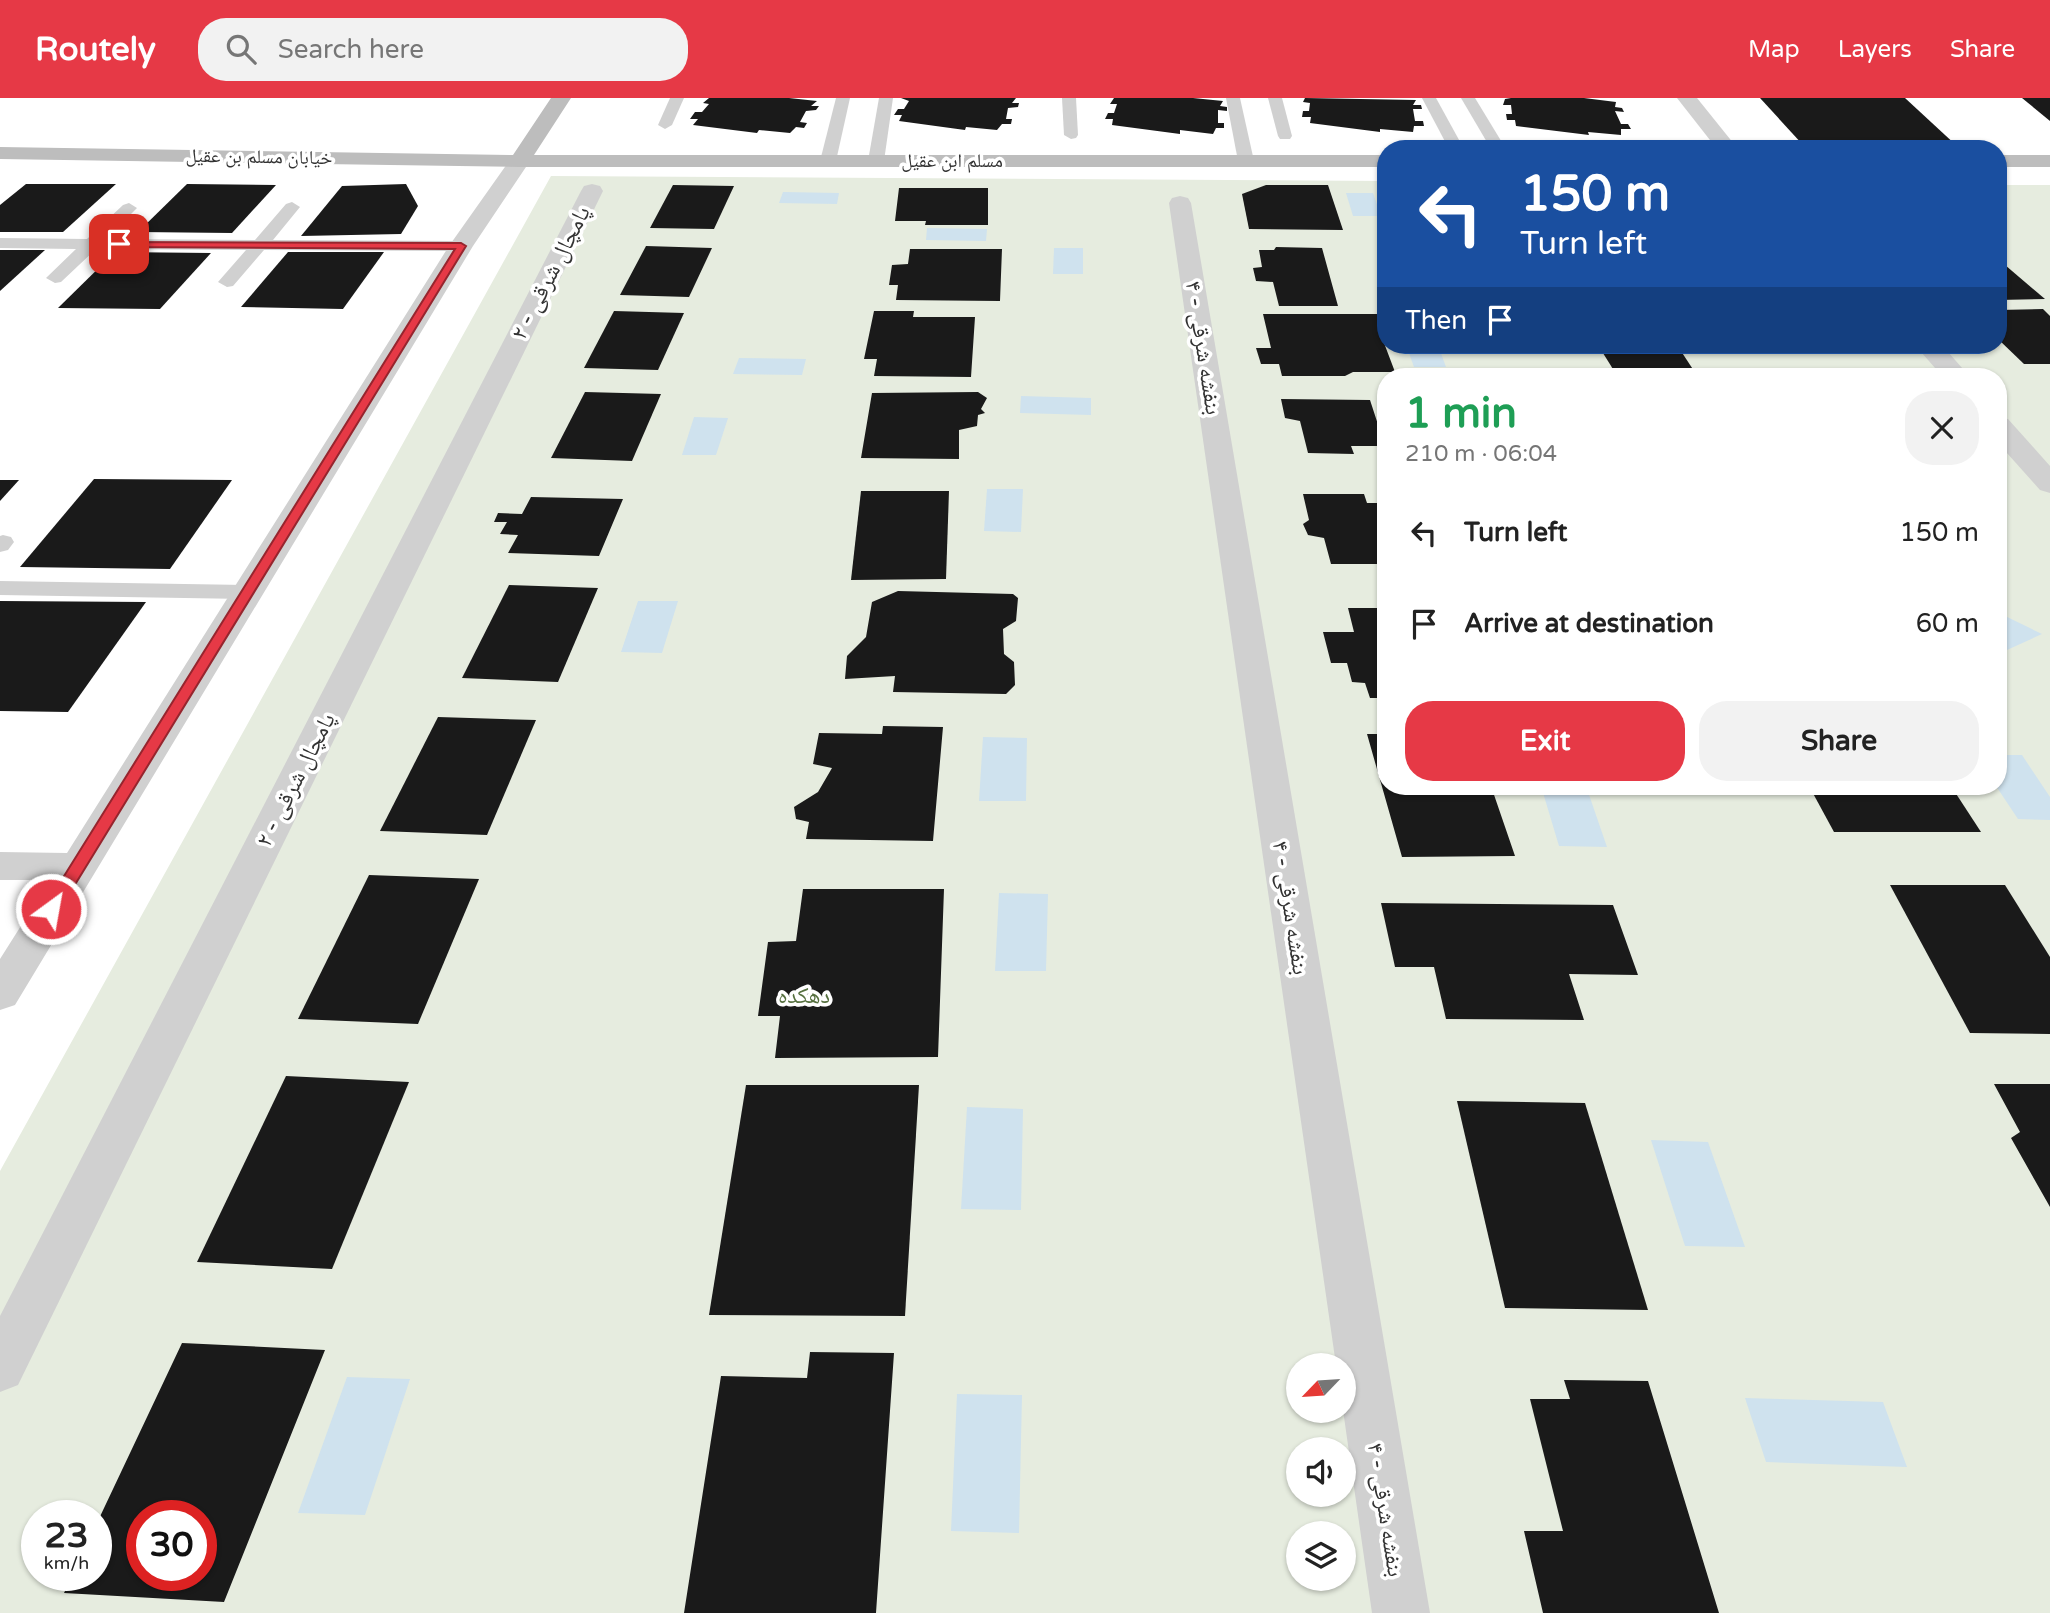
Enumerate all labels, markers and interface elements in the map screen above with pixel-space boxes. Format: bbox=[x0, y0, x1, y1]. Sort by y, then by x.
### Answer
search box bbox=[198, 18, 688, 81]
text: Routely bbox=[35, 30, 156, 69]
icon: search bbox=[222, 30, 260, 68]
text: Search here bbox=[278, 34, 424, 65]
text: Map bbox=[1748, 35, 1800, 64]
text: Layers bbox=[1838, 35, 1912, 64]
text: Share bbox=[1950, 35, 2015, 64]
street label: خیابان مسلم بن عقیل bbox=[185, 145, 333, 170]
street label: مسلم ابن عقیل bbox=[901, 150, 1003, 173]
text: 150 m bbox=[1520, 165, 1670, 224]
icon: left bbox=[1405, 168, 1496, 259]
street label: پامچال شرقی - ۲ bbox=[505, 201, 597, 345]
pin bbox=[89, 214, 149, 274]
icon: arrive bbox=[100, 225, 138, 263]
text: Turn left bbox=[1520, 225, 1647, 263]
street label: بنفشه شرقی - ۴ bbox=[1179, 279, 1227, 417]
icon: arrive bbox=[1481, 301, 1519, 339]
text: Then bbox=[1405, 305, 1467, 336]
text: 1 min bbox=[1405, 388, 1517, 439]
button: close bbox=[1905, 391, 1979, 465]
text: 210 m · 06:04 bbox=[1405, 440, 1557, 468]
icon: left bbox=[1405, 514, 1443, 552]
text: Turn left bbox=[1464, 517, 1567, 548]
text: 150 m bbox=[1899, 517, 1979, 548]
icon: arrive bbox=[1405, 605, 1443, 643]
text: Arrive at destination bbox=[1464, 608, 1714, 639]
text: 60 m bbox=[1916, 608, 1979, 639]
button: Exit bbox=[1405, 701, 1685, 781]
button: Share bbox=[1699, 701, 1979, 781]
street label: پامچال شرقی - ۲ bbox=[250, 708, 342, 852]
street label: بنفشه شرقی - ۴ bbox=[1266, 839, 1314, 977]
position arrow bbox=[14, 872, 88, 946]
park label: دهکده bbox=[778, 982, 830, 1010]
north arrow bbox=[1286, 1353, 1356, 1423]
map controls bbox=[1286, 1353, 1356, 1591]
button: sound bbox=[1286, 1437, 1356, 1507]
street label: بنفشه شرقی - ۴ bbox=[1361, 1441, 1409, 1579]
speed limit sign: 30 bbox=[126, 1500, 217, 1591]
text: 23 bbox=[45, 1515, 88, 1557]
button: layers bbox=[1286, 1521, 1356, 1591]
text: km/h bbox=[44, 1552, 89, 1574]

